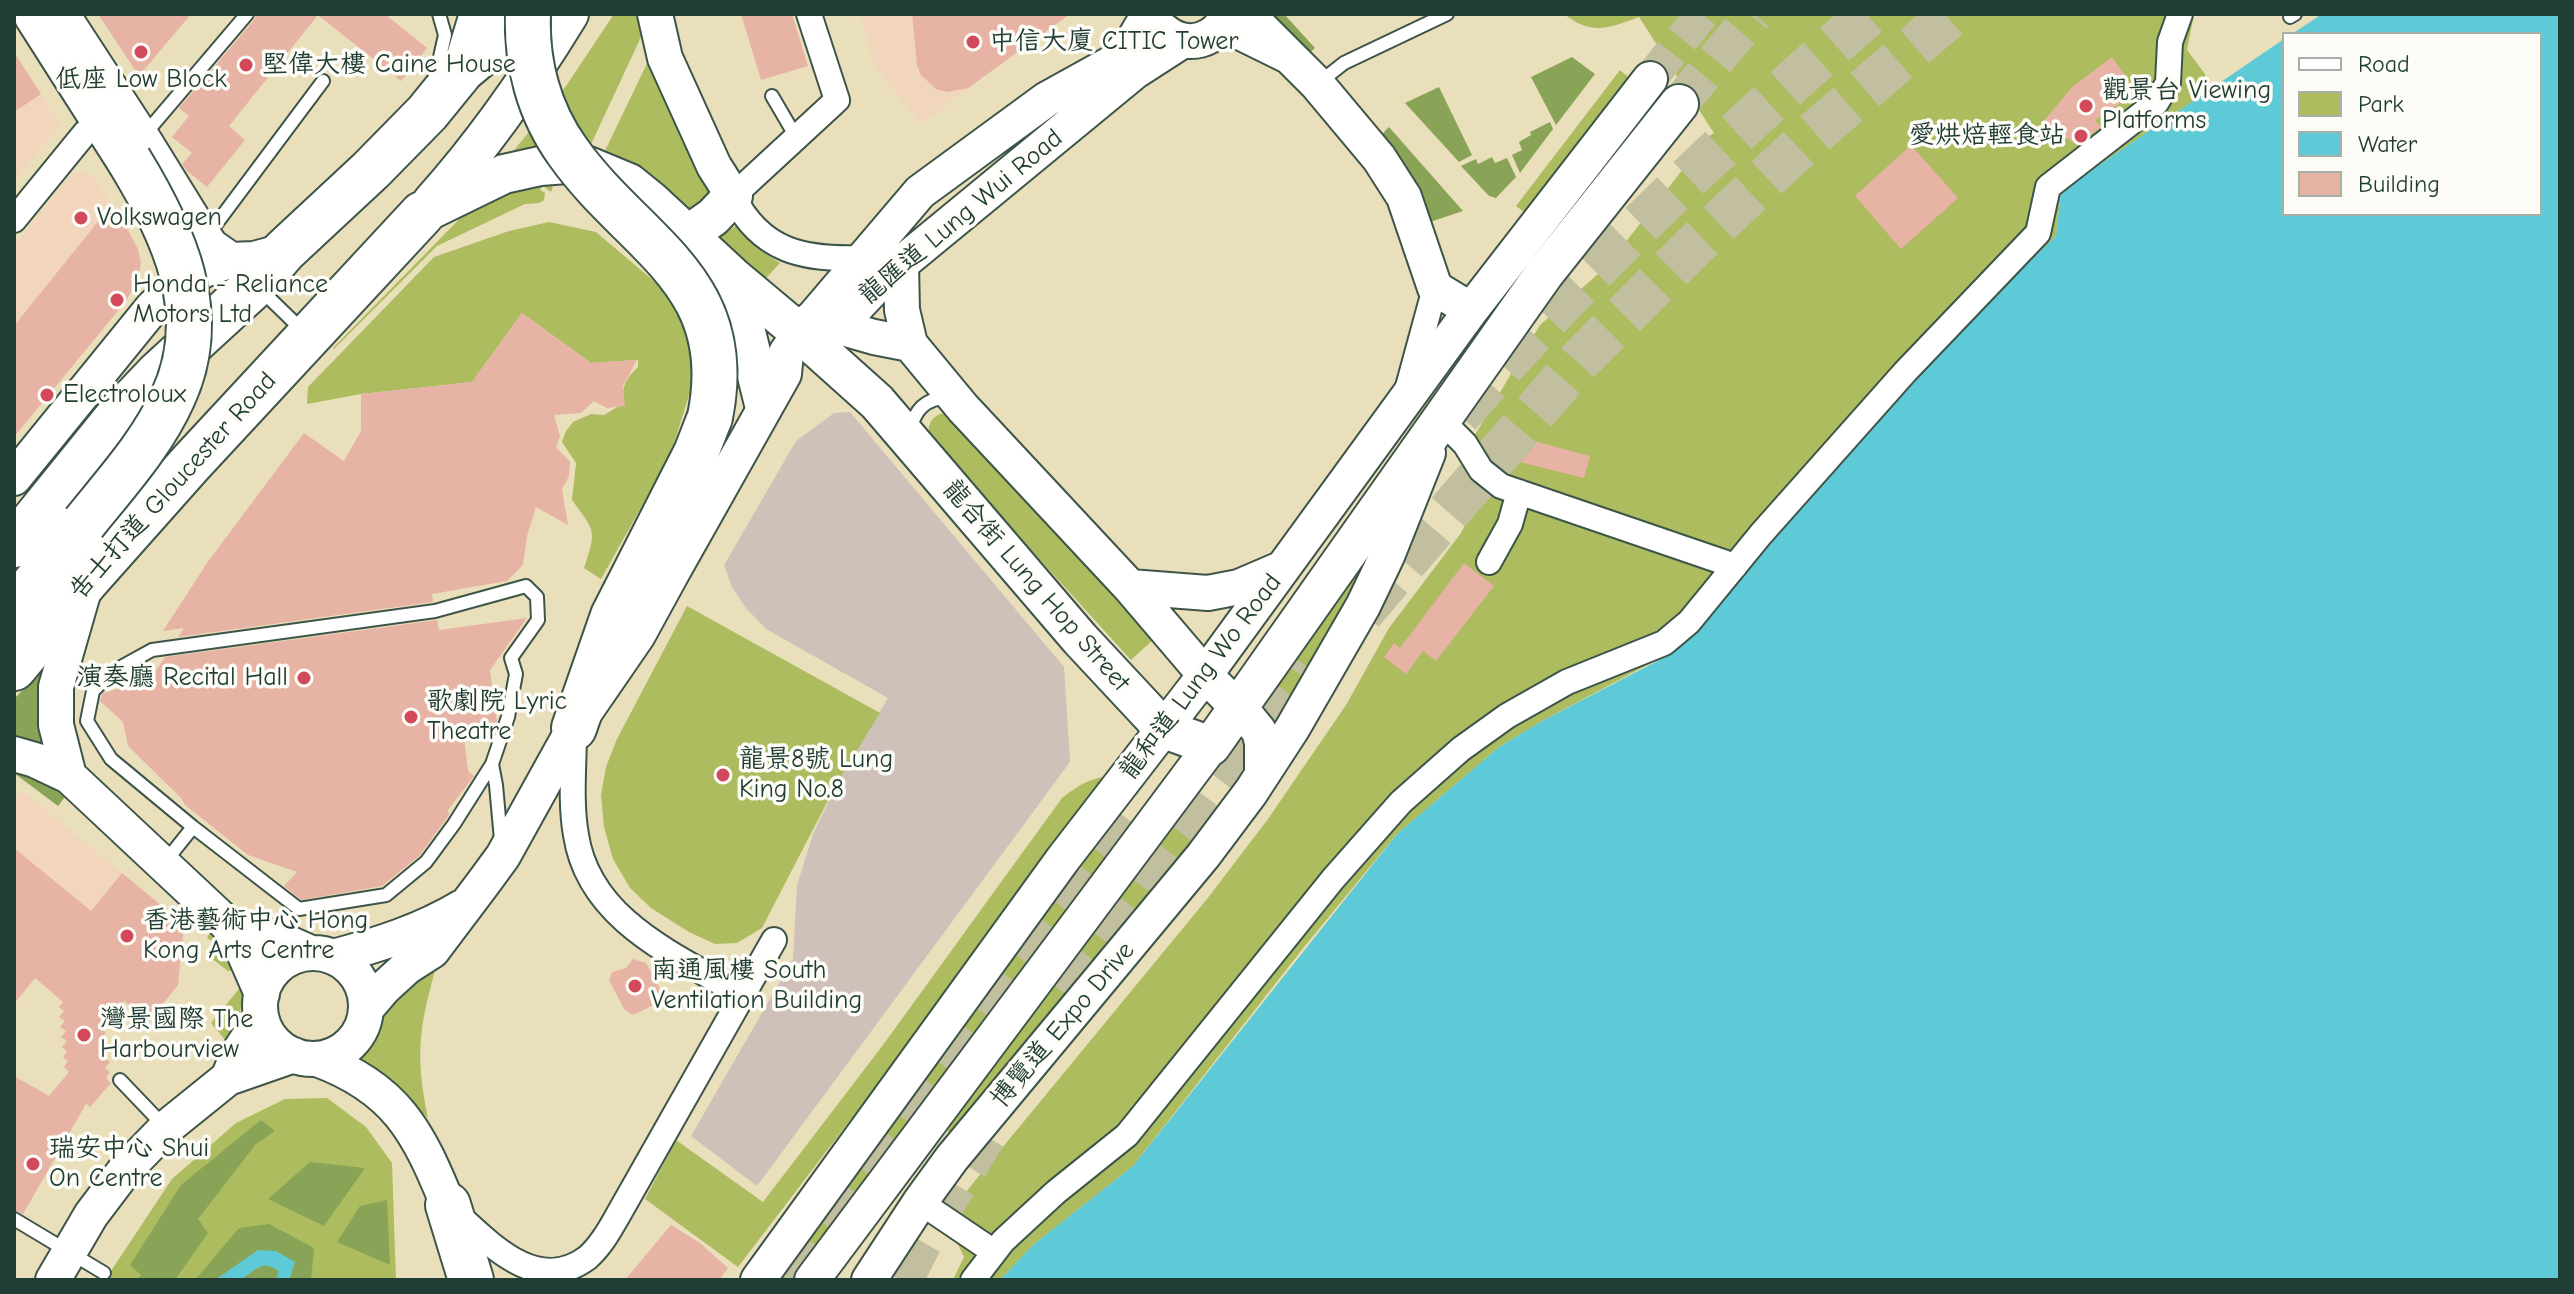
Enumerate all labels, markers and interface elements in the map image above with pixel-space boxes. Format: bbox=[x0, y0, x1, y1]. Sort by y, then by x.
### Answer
place label: 中信大廈 CITIC Tower bbox=[989, 26, 1239, 58]
legend bbox=[2282, 32, 2542, 216]
marker: 中信大廈 CITIC Tower bbox=[964, 33, 982, 51]
marker: 低座 Low Block bbox=[132, 43, 150, 61]
place label: 堅偉大樓 Caine House bbox=[262, 49, 516, 81]
text: Road bbox=[2358, 50, 2410, 78]
marker: 堅偉大樓 Caine House bbox=[237, 56, 255, 74]
place label: 低座 Low Block bbox=[55, 64, 227, 96]
place label: 觀景台 Viewing Platforms bbox=[2102, 75, 2271, 136]
text: Park bbox=[2358, 90, 2404, 118]
marker: 觀景台 Viewing Platforms bbox=[2077, 97, 2095, 115]
place label: 愛烘焙輕食站 bbox=[1909, 120, 2065, 152]
street label: 龍匯道 Lung Wui Road bbox=[853, 123, 1069, 311]
marker: 愛烘焙輕食站 bbox=[2072, 127, 2090, 145]
text: Water bbox=[2358, 130, 2417, 158]
text: Building bbox=[2358, 170, 2440, 198]
place label: Volkswagen bbox=[97, 202, 222, 234]
marker: Volkswagen bbox=[72, 209, 90, 227]
place label: Honda - Reliance Motors Ltd bbox=[133, 269, 328, 330]
marker: Honda - Reliance Motors Ltd bbox=[108, 291, 126, 309]
street label: 告士打道 Gloucester Road bbox=[63, 366, 283, 606]
place label: Electroloux bbox=[63, 379, 186, 411]
marker: Electroloux bbox=[38, 386, 56, 404]
street label: 龍合街 Lung Hop Street bbox=[936, 474, 1136, 698]
street label: 龍和道 Lung Wo Road bbox=[1113, 568, 1289, 786]
place label: 演奏廳 Recital Hall bbox=[77, 662, 288, 694]
marker: 演奏廳 Recital Hall bbox=[295, 669, 313, 687]
place label: 歌劇院 Lyric Theatre bbox=[427, 686, 567, 748]
marker: 歌劇院 Lyric Theatre bbox=[402, 708, 420, 726]
place label: 龍景8號 Lung King No.8 bbox=[739, 744, 893, 806]
marker: 龍景8號 Lung King No.8 bbox=[714, 766, 732, 784]
place label: 香港藝術中心 Hong Kong Arts Centre bbox=[143, 905, 368, 966]
marker: 香港藝術中心 Hong Kong Arts Centre bbox=[118, 927, 136, 945]
street label: 博覽道 Expo Drive bbox=[985, 936, 1141, 1114]
place label: 南通風樓 South Ventilation Building bbox=[651, 955, 862, 1016]
marker: 南通風樓 South Ventilation Building bbox=[626, 977, 644, 995]
place label: 灣景國際 The Harbourview bbox=[100, 1004, 253, 1066]
marker: 灣景國際 The Harbourview bbox=[75, 1026, 93, 1044]
place label: 瑞安中心 Shui On Centre bbox=[49, 1133, 209, 1194]
marker: 瑞安中心 Shui On Centre bbox=[24, 1155, 42, 1173]

